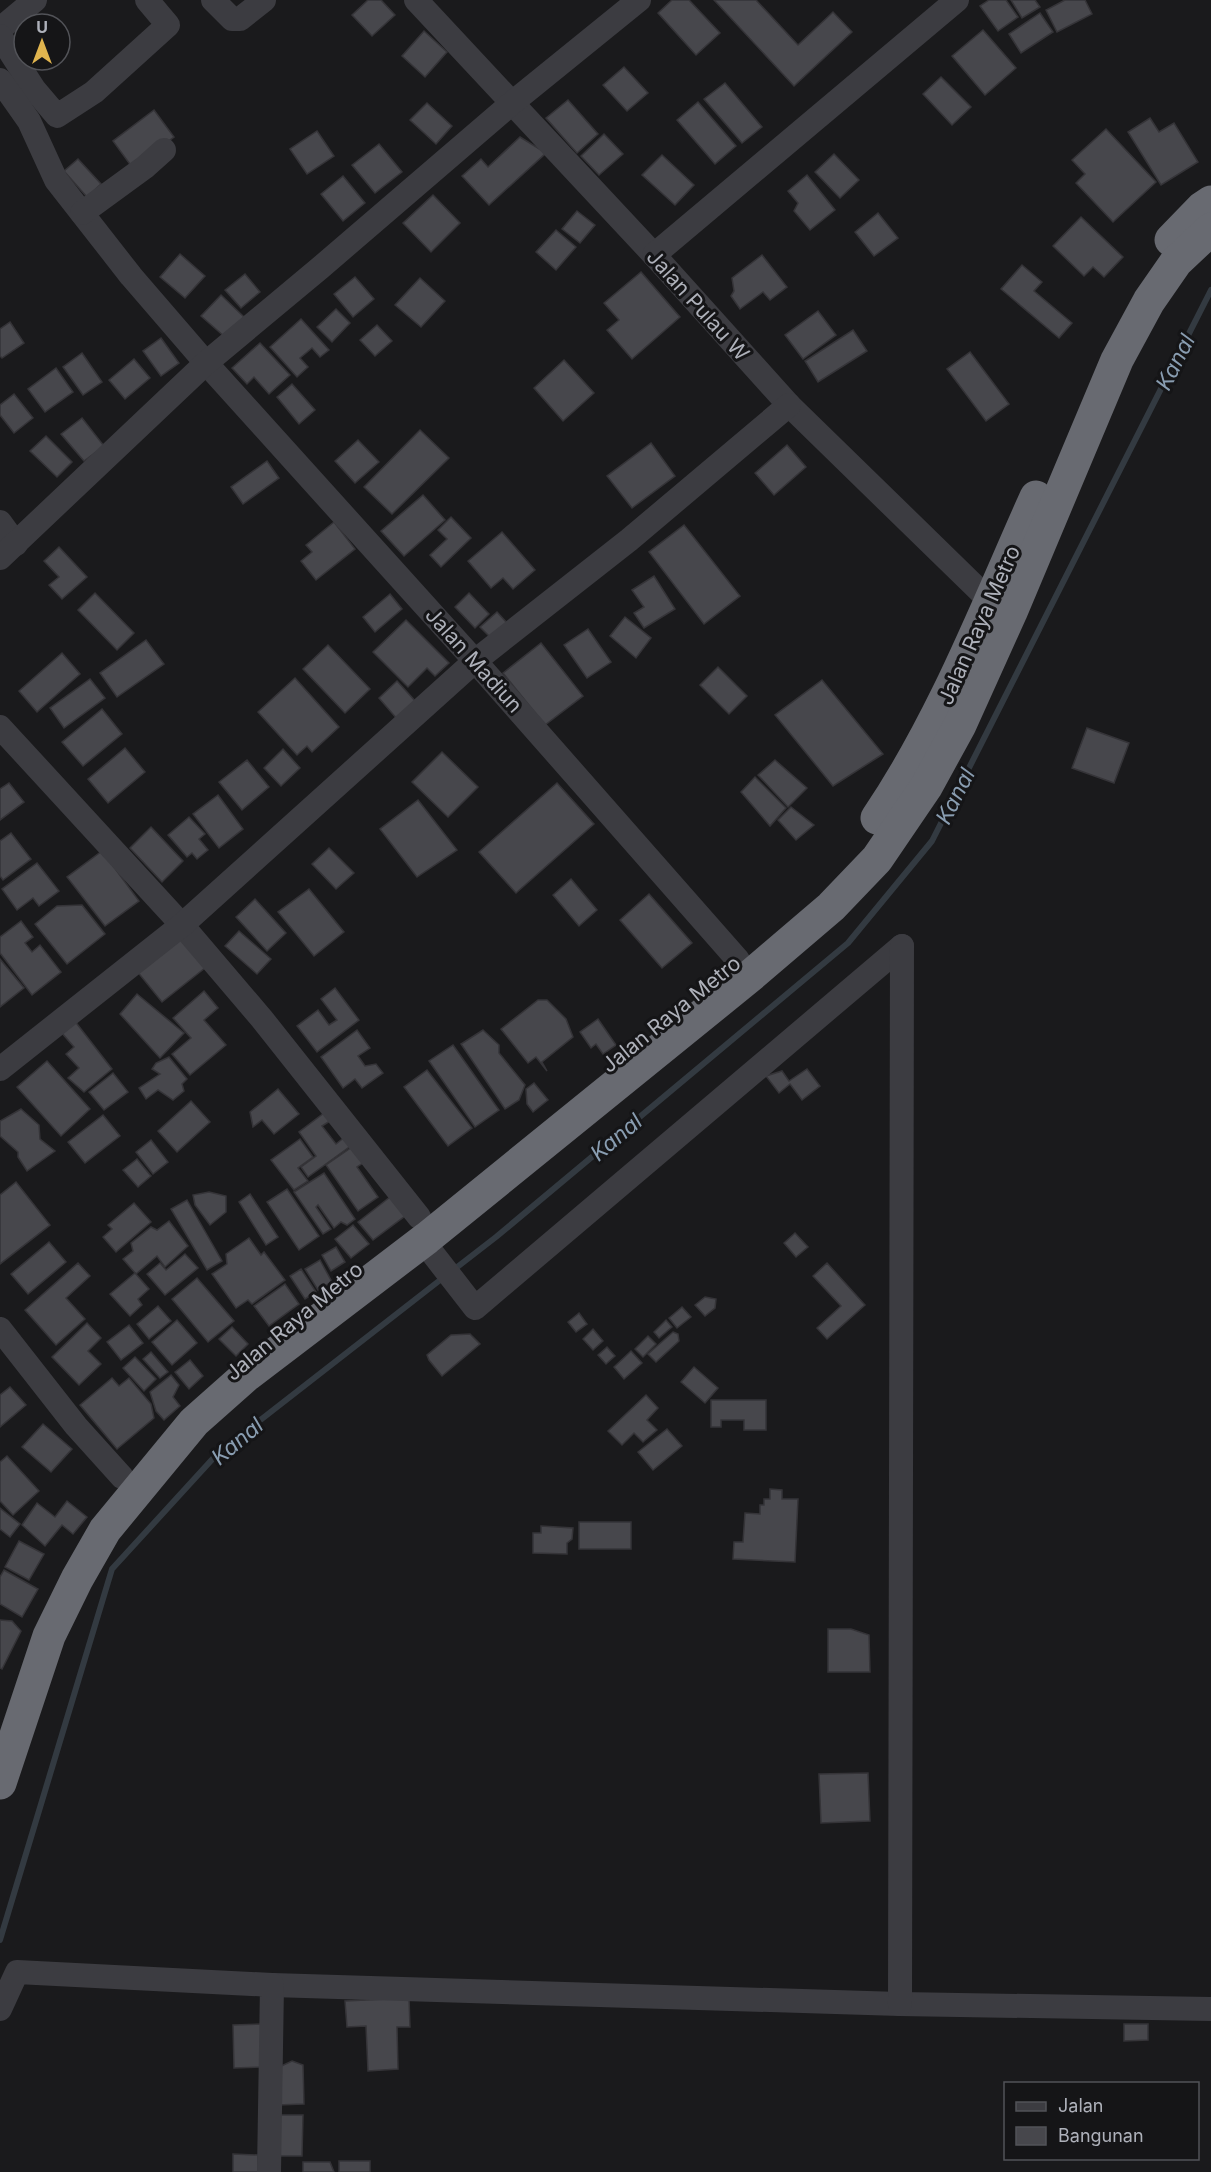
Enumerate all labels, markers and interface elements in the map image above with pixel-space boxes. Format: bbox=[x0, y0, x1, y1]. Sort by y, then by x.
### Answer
north arrow bbox=[12, 12, 72, 72]
text: U bbox=[36, 17, 48, 37]
street label: Jalan Pulau W bbox=[642, 244, 755, 366]
water label: Kanal bbox=[1150, 329, 1200, 394]
street label: Jalan Raya Metro bbox=[933, 542, 1025, 708]
street label: Jalan Madiun bbox=[420, 602, 528, 718]
water label: Kanal bbox=[930, 763, 980, 828]
street label: Jalan Raya Metro bbox=[596, 950, 746, 1078]
water label: Kanal bbox=[585, 1108, 648, 1166]
street label: Jalan Raya Metro bbox=[220, 1256, 368, 1386]
water label: Kanal bbox=[206, 1412, 269, 1470]
legend bbox=[1004, 2082, 1199, 2160]
text: Jalan bbox=[1058, 2095, 1103, 2116]
text: Bangunan bbox=[1058, 2125, 1144, 2146]

